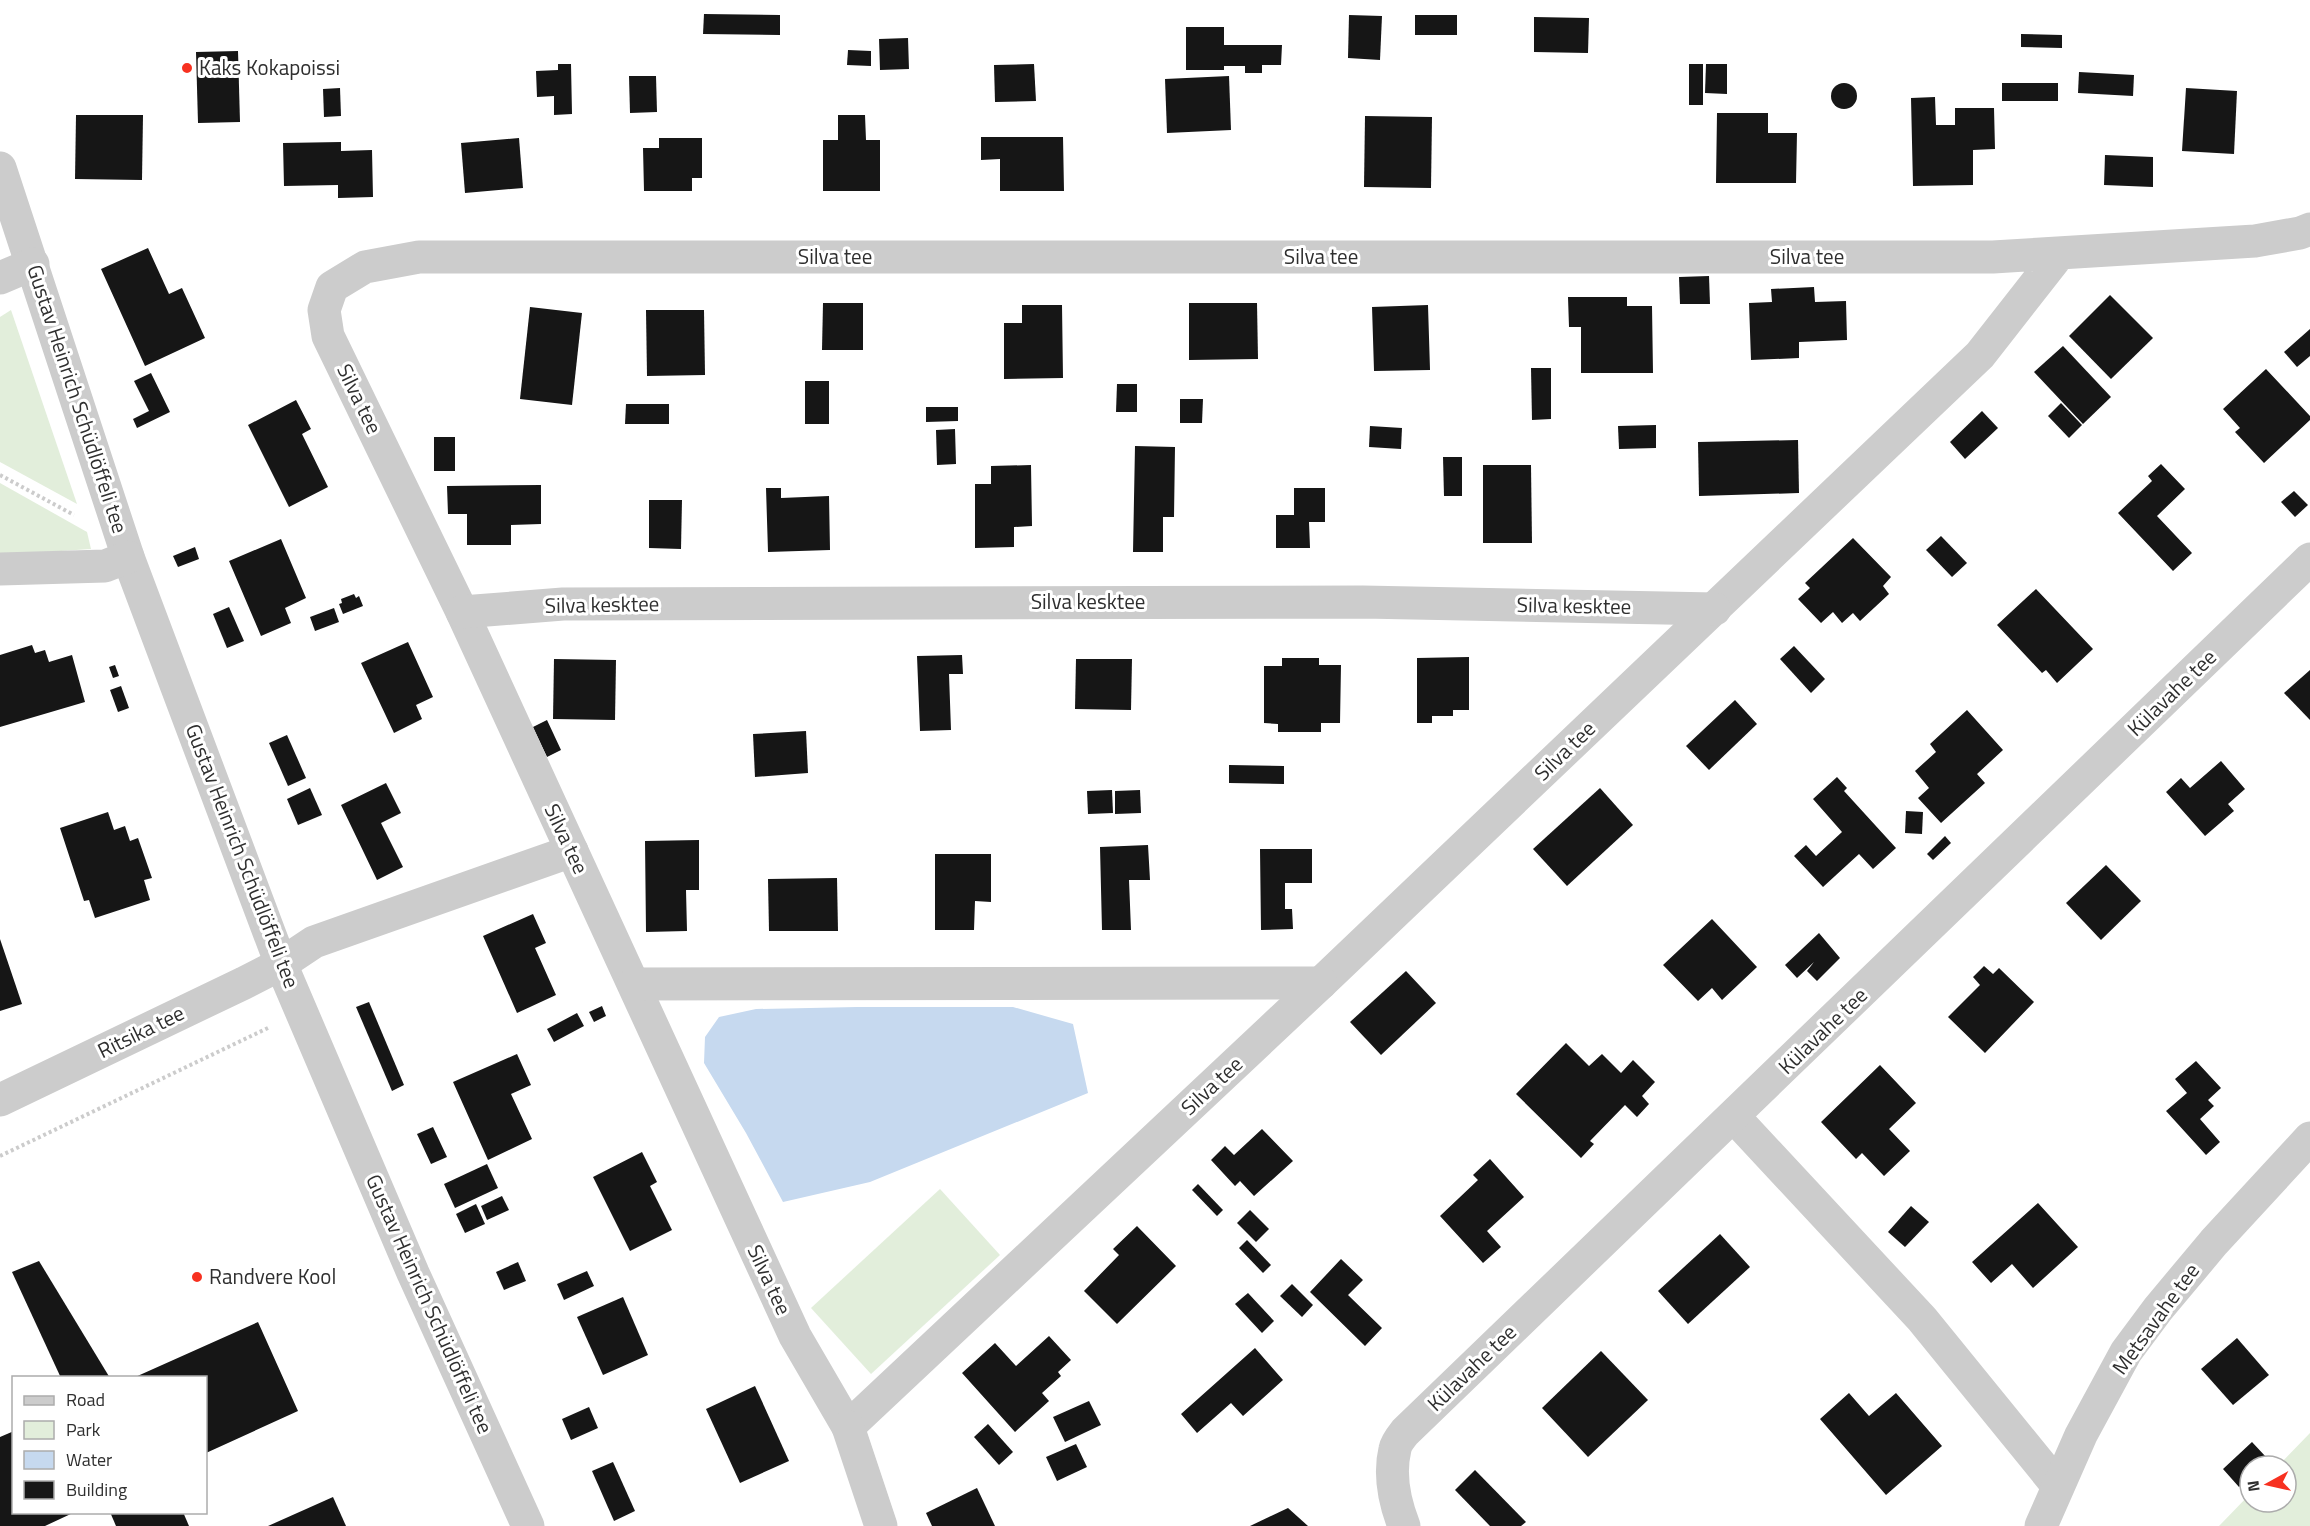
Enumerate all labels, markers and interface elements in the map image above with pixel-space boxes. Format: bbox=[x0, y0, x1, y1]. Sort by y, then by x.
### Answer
place label: Kaks Kokapoissi bbox=[199, 51, 340, 83]
marker: Kaks Kokapoissi bbox=[180, 61, 194, 75]
street label: Silva tee bbox=[798, 240, 872, 272]
street label: Silva tee bbox=[1284, 240, 1358, 272]
street label: Silva tee bbox=[1770, 240, 1844, 272]
street label: Gustav Heinrich Schüdlöffeli tee bbox=[19, 260, 137, 537]
street label: Silva tee bbox=[329, 358, 391, 439]
street label: Silva kesktee bbox=[1031, 585, 1145, 617]
street label: Silva kesktee bbox=[544, 587, 660, 621]
street label: Silva kesktee bbox=[1516, 588, 1632, 622]
street label: Külavahe tee bbox=[2119, 641, 2223, 743]
street label: Silva tee bbox=[1526, 713, 1602, 788]
street label: Gustav Heinrich Schüdlöffeli tee bbox=[178, 719, 308, 992]
street label: Silva tee bbox=[537, 798, 597, 879]
street label: Külavahe tee bbox=[1770, 979, 1874, 1081]
street label: Ritsika tee bbox=[92, 996, 189, 1066]
street label: Silva tee bbox=[1173, 1048, 1249, 1122]
street label: Gustav Heinrich Schüdlöffeli tee bbox=[358, 1169, 502, 1438]
street label: Silva tee bbox=[740, 1239, 800, 1320]
street label: Metsavahe tee bbox=[2104, 1256, 2207, 1381]
place label: Randvere Kool bbox=[209, 1260, 336, 1292]
marker: Randvere Kool bbox=[190, 1270, 204, 1284]
street label: Külavahe tee bbox=[1419, 1316, 1523, 1418]
legend bbox=[12, 1376, 207, 1514]
text: Road bbox=[66, 1386, 105, 1413]
text: Park bbox=[66, 1416, 101, 1443]
text: Water bbox=[66, 1446, 112, 1473]
north arrow bbox=[2238, 1454, 2298, 1514]
text: Building bbox=[66, 1476, 127, 1503]
text: N bbox=[2240, 1479, 2266, 1493]

